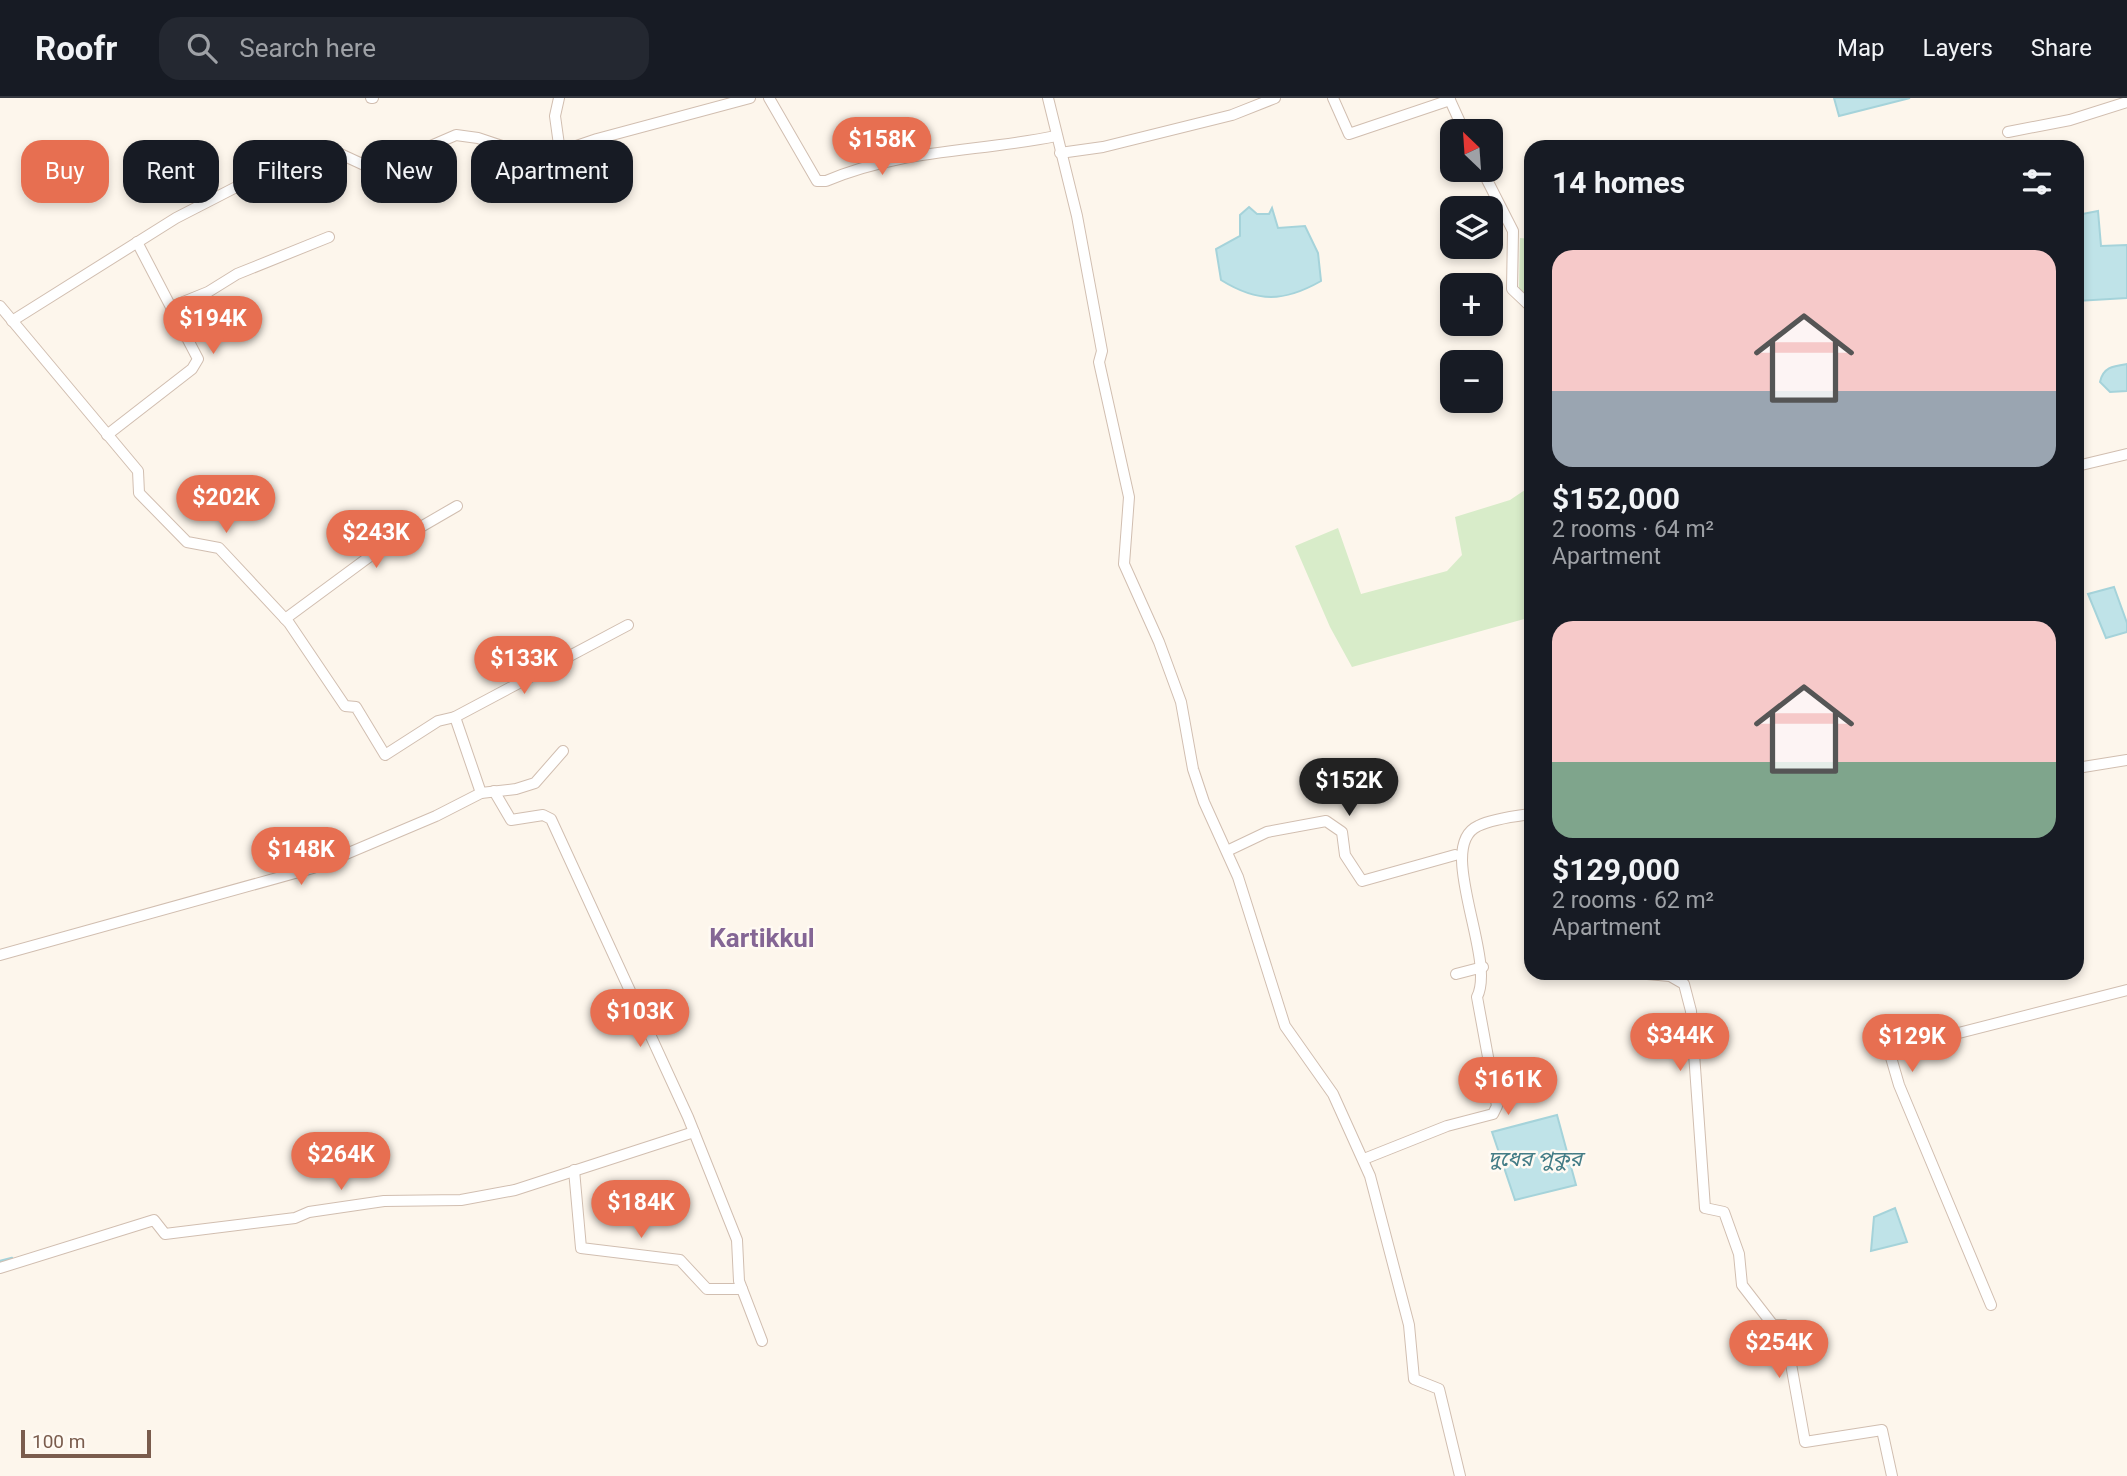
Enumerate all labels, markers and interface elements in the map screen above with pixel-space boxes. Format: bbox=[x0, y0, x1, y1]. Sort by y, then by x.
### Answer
search box bbox=[159, 17, 649, 80]
text: Roofr bbox=[35, 29, 117, 68]
icon: search bbox=[183, 29, 221, 67]
text: Search here bbox=[239, 33, 376, 63]
text: Map bbox=[1837, 34, 1885, 62]
text: Layers bbox=[1923, 34, 1993, 62]
text: Share bbox=[2031, 34, 2092, 62]
pin: $158K bbox=[833, 118, 931, 177]
north arrow bbox=[1440, 119, 1503, 182]
map controls bbox=[1440, 119, 1503, 413]
text: $158K bbox=[848, 126, 916, 153]
chip: Buy bbox=[21, 140, 109, 203]
chip: Rent bbox=[123, 140, 219, 203]
chip: Filters bbox=[233, 140, 347, 203]
chip: New bbox=[361, 140, 457, 203]
chip: Apartment bbox=[471, 140, 633, 203]
icon: filters bbox=[2018, 163, 2056, 201]
text: 14 homes bbox=[1552, 165, 1685, 200]
button: layers bbox=[1440, 196, 1503, 259]
button: + bbox=[1440, 273, 1503, 336]
icon: home bbox=[1741, 295, 1867, 421]
pin: $194K bbox=[164, 296, 262, 356]
text: $194K bbox=[179, 305, 247, 332]
button: − bbox=[1440, 350, 1503, 413]
pin: $202K bbox=[177, 476, 275, 535]
text: $152,000 bbox=[1552, 481, 1680, 516]
text: $202K bbox=[192, 484, 260, 511]
pin: $243K bbox=[327, 510, 425, 570]
text: 2 rooms · 64 m² bbox=[1552, 516, 1714, 543]
text: $243K bbox=[342, 519, 410, 546]
text: Apartment bbox=[1552, 543, 1661, 570]
pin: $133K bbox=[475, 636, 573, 696]
text: $133K bbox=[490, 645, 558, 672]
icon: home bbox=[1741, 666, 1867, 792]
pin: $152K bbox=[1300, 758, 1398, 818]
text: $152K bbox=[1315, 767, 1383, 794]
pin: $148K bbox=[252, 828, 350, 887]
text: $148K bbox=[267, 836, 335, 863]
text: $129,000 bbox=[1552, 852, 1680, 887]
text: 2 rooms · 62 m² bbox=[1552, 887, 1714, 914]
text: Apartment bbox=[1552, 914, 1661, 941]
district label: Kartikkul bbox=[709, 923, 815, 953]
pin: $103K bbox=[591, 990, 689, 1049]
text: $103K bbox=[606, 998, 674, 1025]
pin: $344K bbox=[1631, 1014, 1729, 1073]
pin: $129K bbox=[1863, 1014, 1961, 1074]
text: $344K bbox=[1646, 1022, 1714, 1049]
text: $129K bbox=[1878, 1023, 1946, 1050]
pin: $161K bbox=[1459, 1058, 1557, 1117]
text: $161K bbox=[1474, 1066, 1542, 1093]
pin: $264K bbox=[292, 1132, 390, 1192]
text: $264K bbox=[307, 1141, 375, 1168]
water label: দুধের পুকুর bbox=[1488, 1147, 1585, 1171]
pin: $184K bbox=[592, 1180, 690, 1240]
text: $184K bbox=[607, 1189, 675, 1216]
pin: $254K bbox=[1730, 1320, 1828, 1380]
text: $254K bbox=[1745, 1329, 1813, 1356]
scale bar bbox=[21, 1427, 150, 1459]
text: 100 m bbox=[32, 1430, 85, 1453]

